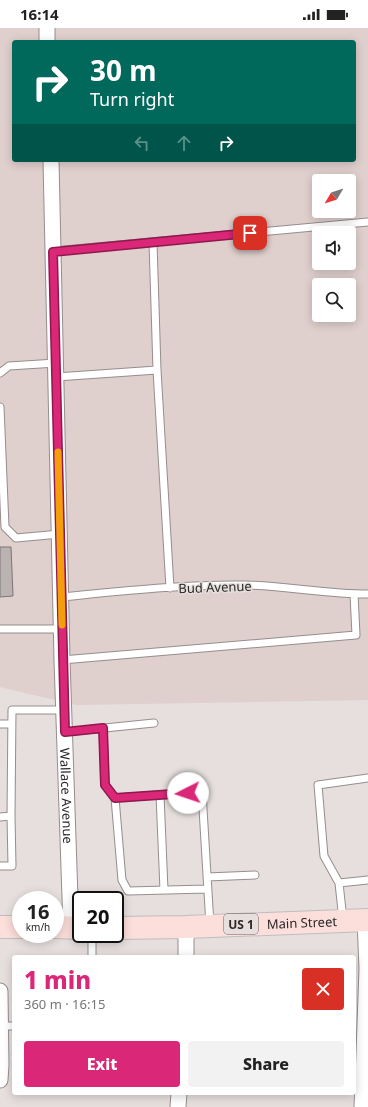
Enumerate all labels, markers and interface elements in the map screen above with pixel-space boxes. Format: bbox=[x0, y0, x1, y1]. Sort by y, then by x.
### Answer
text: 16:14 bbox=[20, 4, 59, 24]
text: 30 m bbox=[90, 51, 157, 89]
icon: right bbox=[24, 56, 76, 108]
text: Turn right bbox=[90, 87, 174, 111]
icon: left bbox=[131, 132, 153, 154]
icon: ahead bbox=[173, 132, 195, 154]
icon: right bbox=[215, 132, 237, 154]
north arrow bbox=[312, 174, 356, 218]
map controls bbox=[312, 174, 356, 322]
pin bbox=[233, 216, 267, 250]
icon: arrive bbox=[239, 222, 261, 244]
button: sound bbox=[312, 226, 356, 270]
button: search bbox=[312, 278, 356, 322]
street label: Bud Avenue bbox=[178, 577, 252, 597]
street label: Wallace Avenue bbox=[56, 748, 77, 844]
position arrow bbox=[167, 772, 209, 814]
speed limit sign: 20 bbox=[72, 891, 124, 943]
text: 16 bbox=[27, 898, 49, 925]
street label: Main Street bbox=[266, 912, 338, 933]
road number: US 1 bbox=[224, 914, 258, 934]
text: km/h bbox=[26, 920, 50, 934]
text: 1 min bbox=[24, 963, 91, 996]
button: close bbox=[302, 968, 344, 1010]
text: 360 m · 16:15 bbox=[24, 995, 105, 1013]
button: Exit bbox=[24, 1041, 180, 1087]
button: Share bbox=[188, 1041, 344, 1087]

